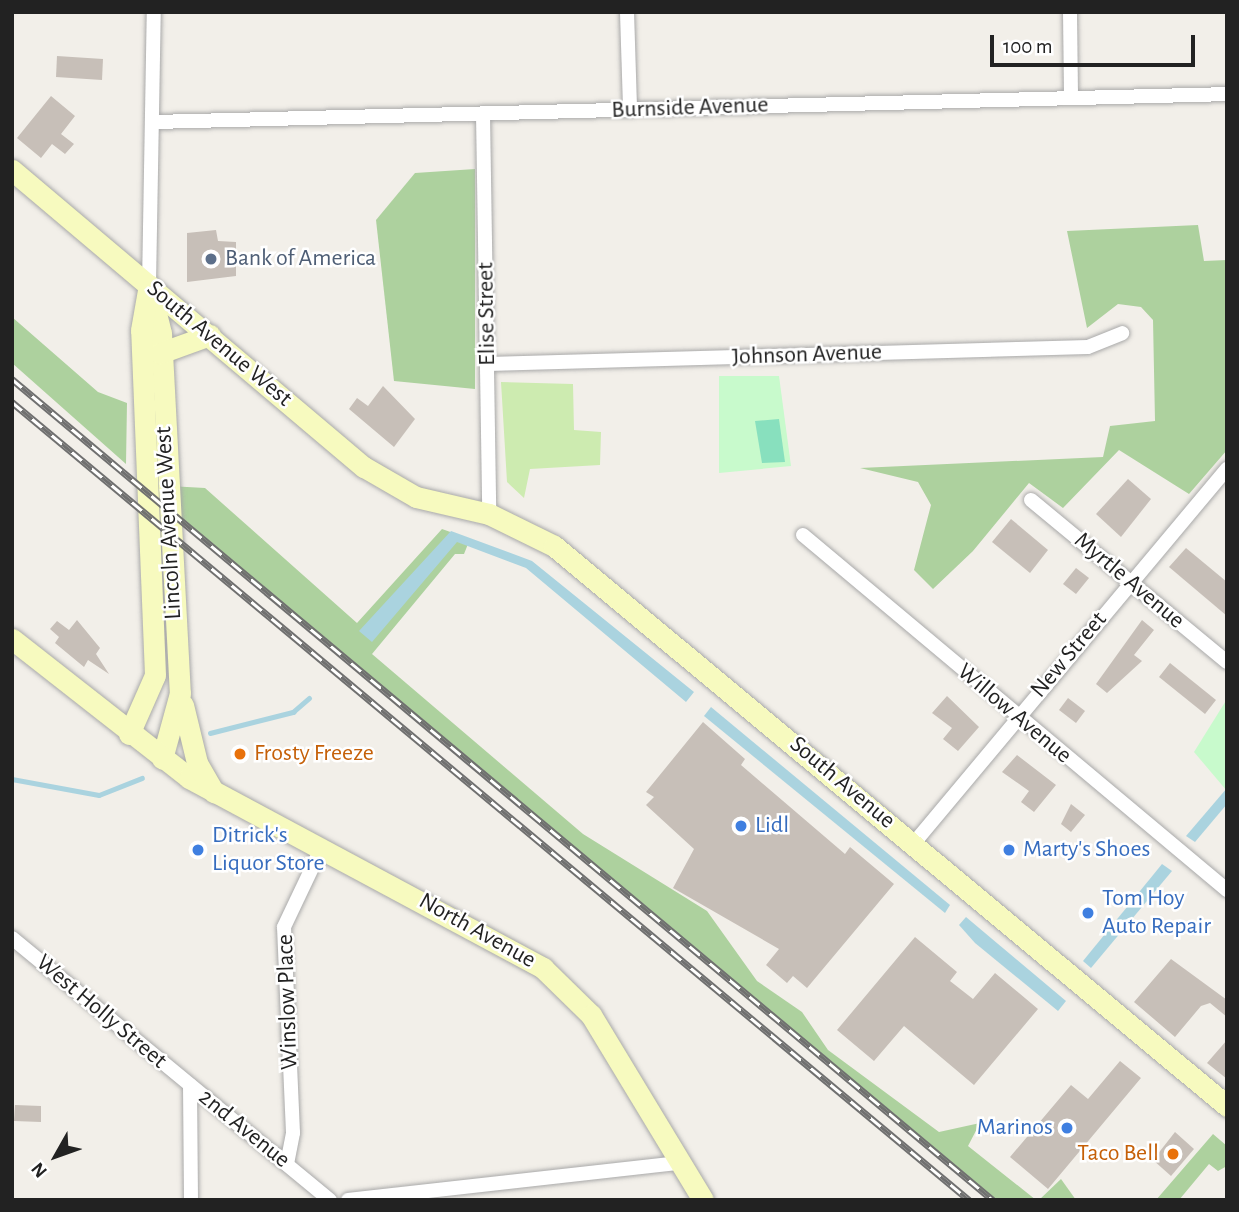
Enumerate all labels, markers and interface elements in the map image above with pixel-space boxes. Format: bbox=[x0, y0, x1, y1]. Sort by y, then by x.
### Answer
scale bar bbox=[994, 21, 1199, 65]
text: 100 m bbox=[1003, 36, 1053, 57]
street label: Burnside Avenue bbox=[611, 91, 769, 125]
place label: Bank of America bbox=[225, 245, 376, 273]
marker: Bank of America bbox=[203, 251, 219, 267]
street label: Elise Street bbox=[472, 262, 502, 366]
street label: South Avenue West bbox=[140, 275, 298, 413]
street label: Johnson Avenue bbox=[731, 338, 883, 372]
street label: Lincoln Avenue West bbox=[150, 426, 188, 620]
street label: Myrtle Avenue bbox=[1068, 527, 1190, 635]
street label: New Street bbox=[1025, 606, 1113, 704]
street label: Willow Avenue bbox=[951, 658, 1077, 770]
street label: South Avenue bbox=[783, 731, 901, 835]
place label: Frosty Freeze bbox=[254, 740, 374, 768]
marker: Frosty Freeze bbox=[232, 746, 248, 762]
place label: Lidl bbox=[755, 812, 789, 840]
marker: Lidl bbox=[733, 818, 749, 834]
place label: Ditrick's Liquor Store bbox=[212, 822, 324, 878]
place label: Marty's Shoes bbox=[1023, 836, 1150, 864]
marker: Ditrick's Liquor Store bbox=[190, 842, 206, 858]
marker: Marty's Shoes bbox=[1001, 842, 1017, 858]
place label: Tom Hoy Auto Repair bbox=[1102, 885, 1211, 941]
street label: North Avenue bbox=[413, 887, 541, 975]
marker: Tom Hoy Auto Repair bbox=[1080, 905, 1096, 921]
street label: Winslow Place bbox=[271, 934, 305, 1070]
street label: West Holly Street bbox=[30, 949, 172, 1075]
street label: 2nd Avenue bbox=[192, 1083, 296, 1175]
place label: Marinos bbox=[977, 1114, 1053, 1142]
marker: Marinos bbox=[1059, 1120, 1075, 1136]
north arrow bbox=[21, 1121, 91, 1191]
place label: Taco Bell bbox=[1077, 1140, 1159, 1168]
marker: Taco Bell bbox=[1165, 1146, 1181, 1162]
text: N bbox=[28, 1159, 51, 1181]

